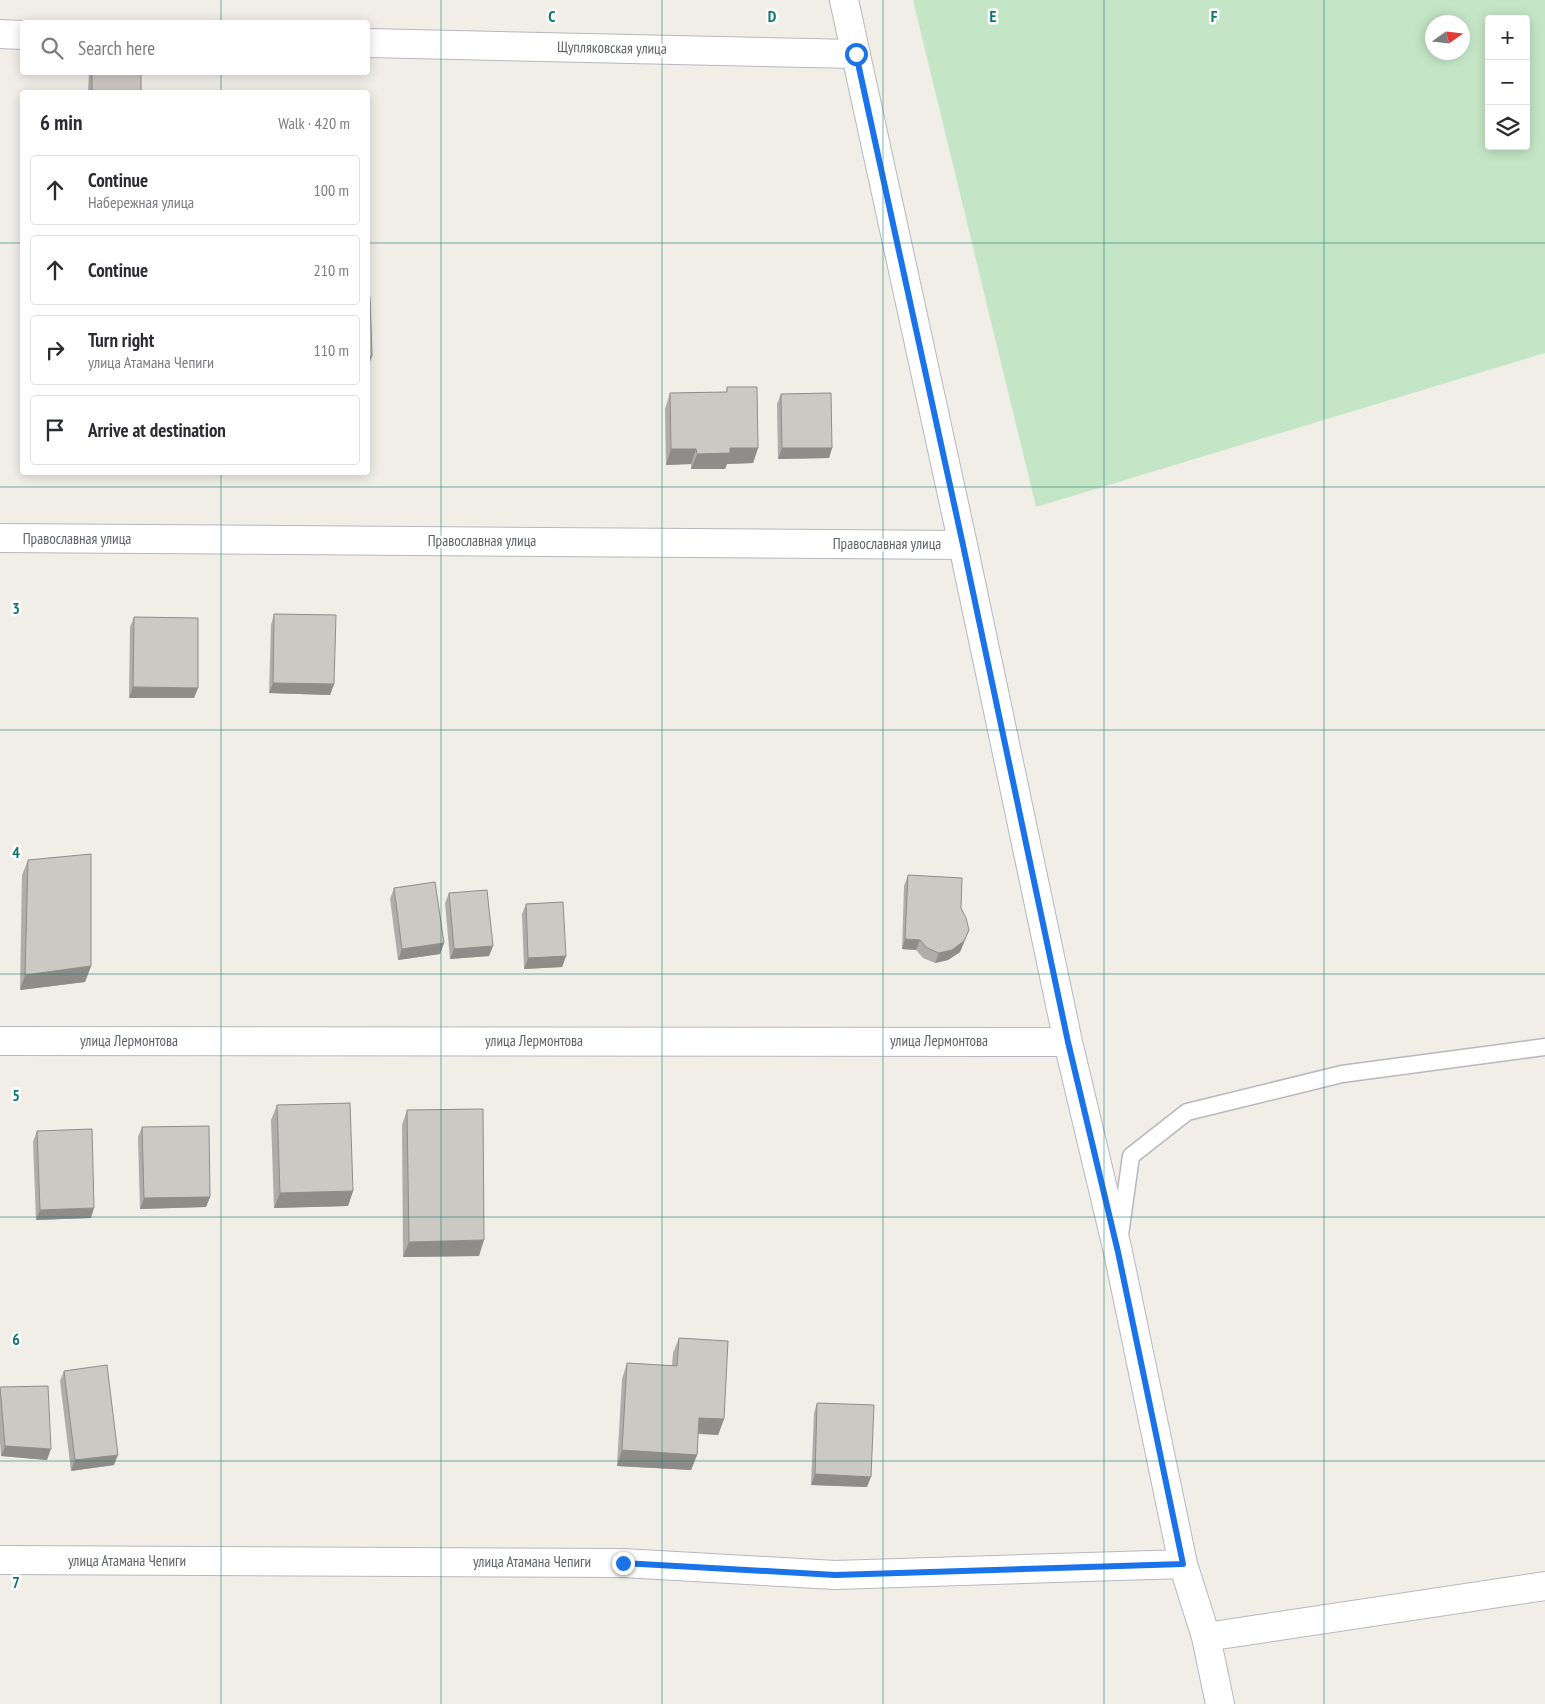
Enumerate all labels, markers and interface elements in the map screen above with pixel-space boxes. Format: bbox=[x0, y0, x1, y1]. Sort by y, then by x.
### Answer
text: C bbox=[548, 6, 556, 26]
text: D bbox=[768, 6, 777, 26]
text: E bbox=[990, 6, 997, 26]
text: F bbox=[1211, 6, 1218, 26]
north arrow bbox=[1425, 15, 1470, 60]
map controls bbox=[1485, 15, 1530, 150]
button: + bbox=[1485, 15, 1530, 60]
search box bbox=[20, 20, 370, 75]
icon: search bbox=[38, 34, 66, 62]
text: Search here bbox=[78, 36, 155, 60]
street label: Щупляковская улица bbox=[557, 37, 667, 58]
route start bbox=[845, 43, 868, 66]
button: − bbox=[1485, 60, 1530, 105]
button: layers bbox=[1485, 105, 1530, 150]
text: 6 min bbox=[40, 109, 82, 136]
text: Walk · 420 m bbox=[278, 113, 350, 133]
text: Continue bbox=[88, 168, 148, 192]
icon: ahead bbox=[41, 176, 69, 204]
text: 100 m bbox=[314, 180, 349, 200]
text: Набережная улица bbox=[88, 192, 194, 212]
icon: ahead bbox=[41, 256, 69, 284]
text: Continue bbox=[88, 258, 148, 282]
text: 210 m bbox=[314, 260, 349, 280]
text: Turn right bbox=[88, 328, 154, 352]
icon: right bbox=[41, 336, 69, 364]
text: 110 m bbox=[314, 340, 349, 360]
text: улица Атамана Чепиги bbox=[88, 352, 214, 372]
icon: arrive bbox=[41, 416, 69, 444]
text: Arrive at destination bbox=[88, 418, 226, 442]
street label: Православная улица bbox=[23, 529, 131, 548]
street label: Православная улица bbox=[428, 531, 536, 550]
street label: Православная улица bbox=[833, 534, 941, 553]
text: 3 bbox=[12, 598, 20, 618]
text: 4 bbox=[12, 842, 20, 862]
street label: улица Лермонтова bbox=[80, 1031, 178, 1050]
street label: улица Лермонтова bbox=[485, 1031, 583, 1050]
street label: улица Лермонтова bbox=[890, 1031, 988, 1050]
text: 5 bbox=[12, 1085, 20, 1105]
text: 6 bbox=[12, 1329, 20, 1349]
street label: улица Атамана Чепиги bbox=[68, 1551, 186, 1570]
street label: улица Атамана Чепиги bbox=[473, 1552, 591, 1571]
route end bbox=[612, 1552, 635, 1575]
text: 7 bbox=[12, 1572, 20, 1592]

